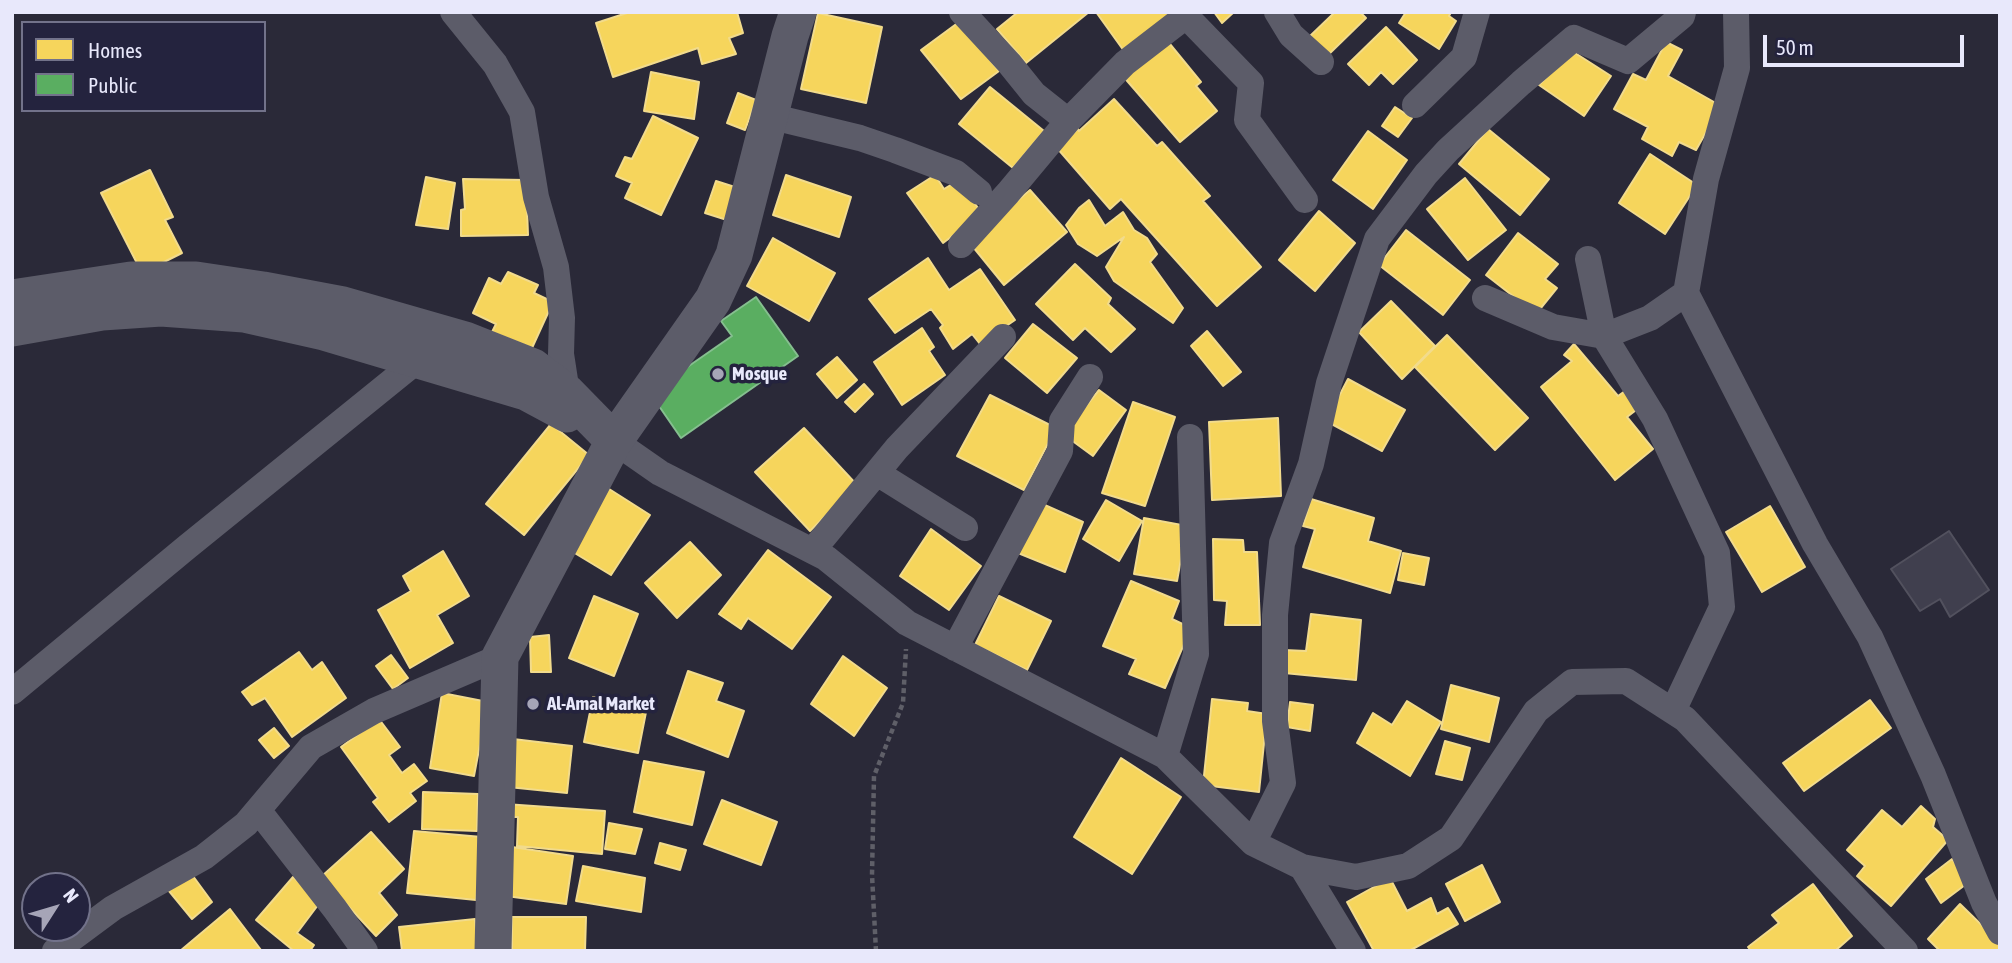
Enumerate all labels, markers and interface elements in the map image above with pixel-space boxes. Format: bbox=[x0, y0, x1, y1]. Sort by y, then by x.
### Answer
legend bbox=[21, 21, 266, 112]
scale bar bbox=[1767, 21, 1968, 65]
text: 50 m bbox=[1776, 35, 1814, 59]
text: Homes bbox=[88, 38, 142, 62]
text: Public bbox=[88, 73, 137, 97]
place label: Mosque bbox=[732, 363, 787, 385]
marker: Mosque bbox=[710, 366, 726, 382]
place label: Al-Amal Market bbox=[547, 693, 655, 715]
marker: Al-Amal Market bbox=[525, 696, 541, 712]
north arrow bbox=[21, 872, 91, 942]
text: N bbox=[59, 884, 83, 907]

